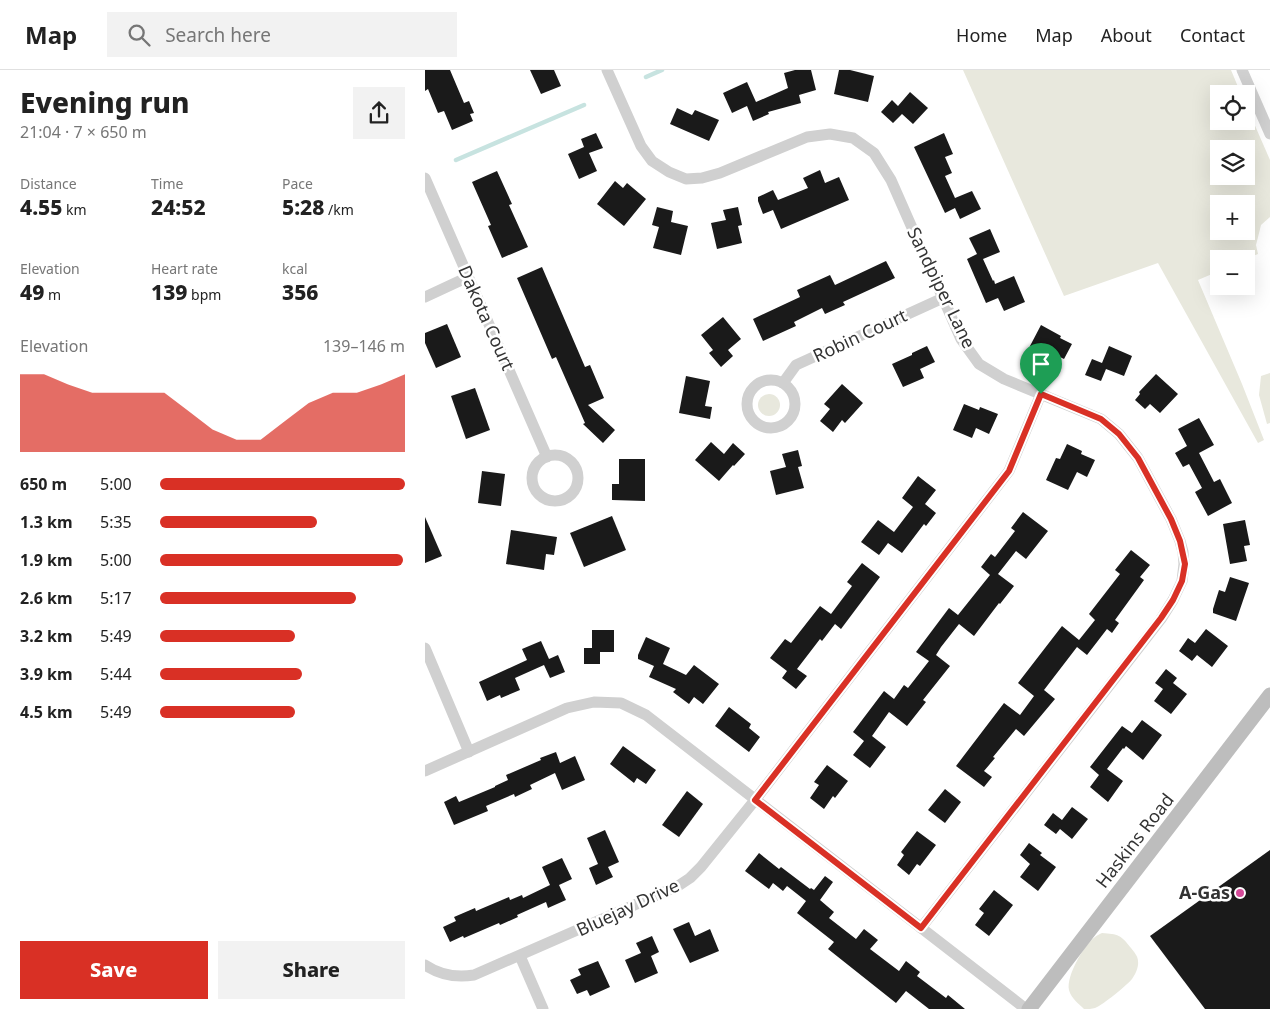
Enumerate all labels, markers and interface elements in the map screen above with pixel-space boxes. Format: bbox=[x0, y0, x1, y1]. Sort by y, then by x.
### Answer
search box bbox=[107, 12, 457, 57]
text: Map bbox=[25, 18, 77, 51]
icon: search bbox=[125, 21, 153, 49]
text: Search here bbox=[165, 22, 271, 48]
text: Home bbox=[956, 23, 1007, 47]
text: Map bbox=[1035, 23, 1073, 47]
text: About bbox=[1101, 23, 1152, 47]
text: Contact bbox=[1180, 23, 1245, 47]
text: Evening run bbox=[20, 83, 189, 121]
map controls bbox=[1210, 85, 1255, 295]
button: locate bbox=[1210, 85, 1255, 130]
button: share bbox=[353, 87, 405, 139]
text: 21:04 · 7 × 650 m bbox=[20, 121, 147, 143]
button: layers bbox=[1210, 140, 1255, 185]
text: Distance bbox=[20, 174, 77, 193]
text: Time bbox=[151, 174, 183, 193]
text: Pace bbox=[282, 174, 313, 193]
text: 4.55 bbox=[20, 193, 62, 221]
text: 24:52 bbox=[151, 193, 206, 221]
text: 5:28 bbox=[282, 193, 324, 221]
button: + bbox=[1210, 195, 1255, 240]
text: km bbox=[62, 200, 87, 219]
text: /km bbox=[324, 200, 354, 219]
street label: Sandpiper Lane bbox=[902, 223, 982, 352]
button: − bbox=[1210, 250, 1255, 295]
text: Elevation bbox=[20, 259, 80, 278]
text: Heart rate bbox=[151, 259, 218, 278]
text: kcal bbox=[282, 259, 308, 278]
street label: Dakota Court bbox=[453, 261, 521, 374]
text: 49 bbox=[20, 278, 44, 306]
text: 139 bbox=[151, 278, 187, 306]
text: 356 bbox=[282, 278, 318, 306]
text: m bbox=[44, 285, 61, 304]
text: bpm bbox=[187, 285, 221, 304]
street label: Robin Court bbox=[809, 303, 911, 367]
text: Elevation bbox=[20, 335, 88, 357]
text: 139–146 m bbox=[323, 335, 405, 357]
pin bbox=[1020, 343, 1062, 394]
icon: arrive bbox=[1027, 350, 1055, 378]
text: 650 m bbox=[20, 473, 67, 495]
text: 5:00 bbox=[100, 473, 132, 495]
text: 1.3 km bbox=[20, 511, 72, 533]
text: 5:35 bbox=[100, 511, 132, 533]
text: 1.9 km bbox=[20, 549, 72, 571]
text: 5:00 bbox=[100, 549, 132, 571]
text: 2.6 km bbox=[20, 587, 72, 609]
text: 5:17 bbox=[100, 587, 132, 609]
text: 3.2 km bbox=[20, 625, 72, 647]
text: 5:49 bbox=[100, 625, 132, 647]
text: 3.9 km bbox=[20, 663, 72, 685]
text: 5:44 bbox=[100, 663, 132, 685]
text: 4.5 km bbox=[20, 701, 72, 723]
text: 5:49 bbox=[100, 701, 132, 723]
street label: Haskins Road bbox=[1090, 788, 1179, 893]
street label: Bluejay Drive bbox=[572, 873, 683, 941]
place label: A-Gas bbox=[1179, 880, 1230, 904]
marker: A-Gas bbox=[1234, 887, 1246, 899]
button: Save bbox=[20, 941, 208, 999]
button: Share bbox=[218, 941, 405, 999]

